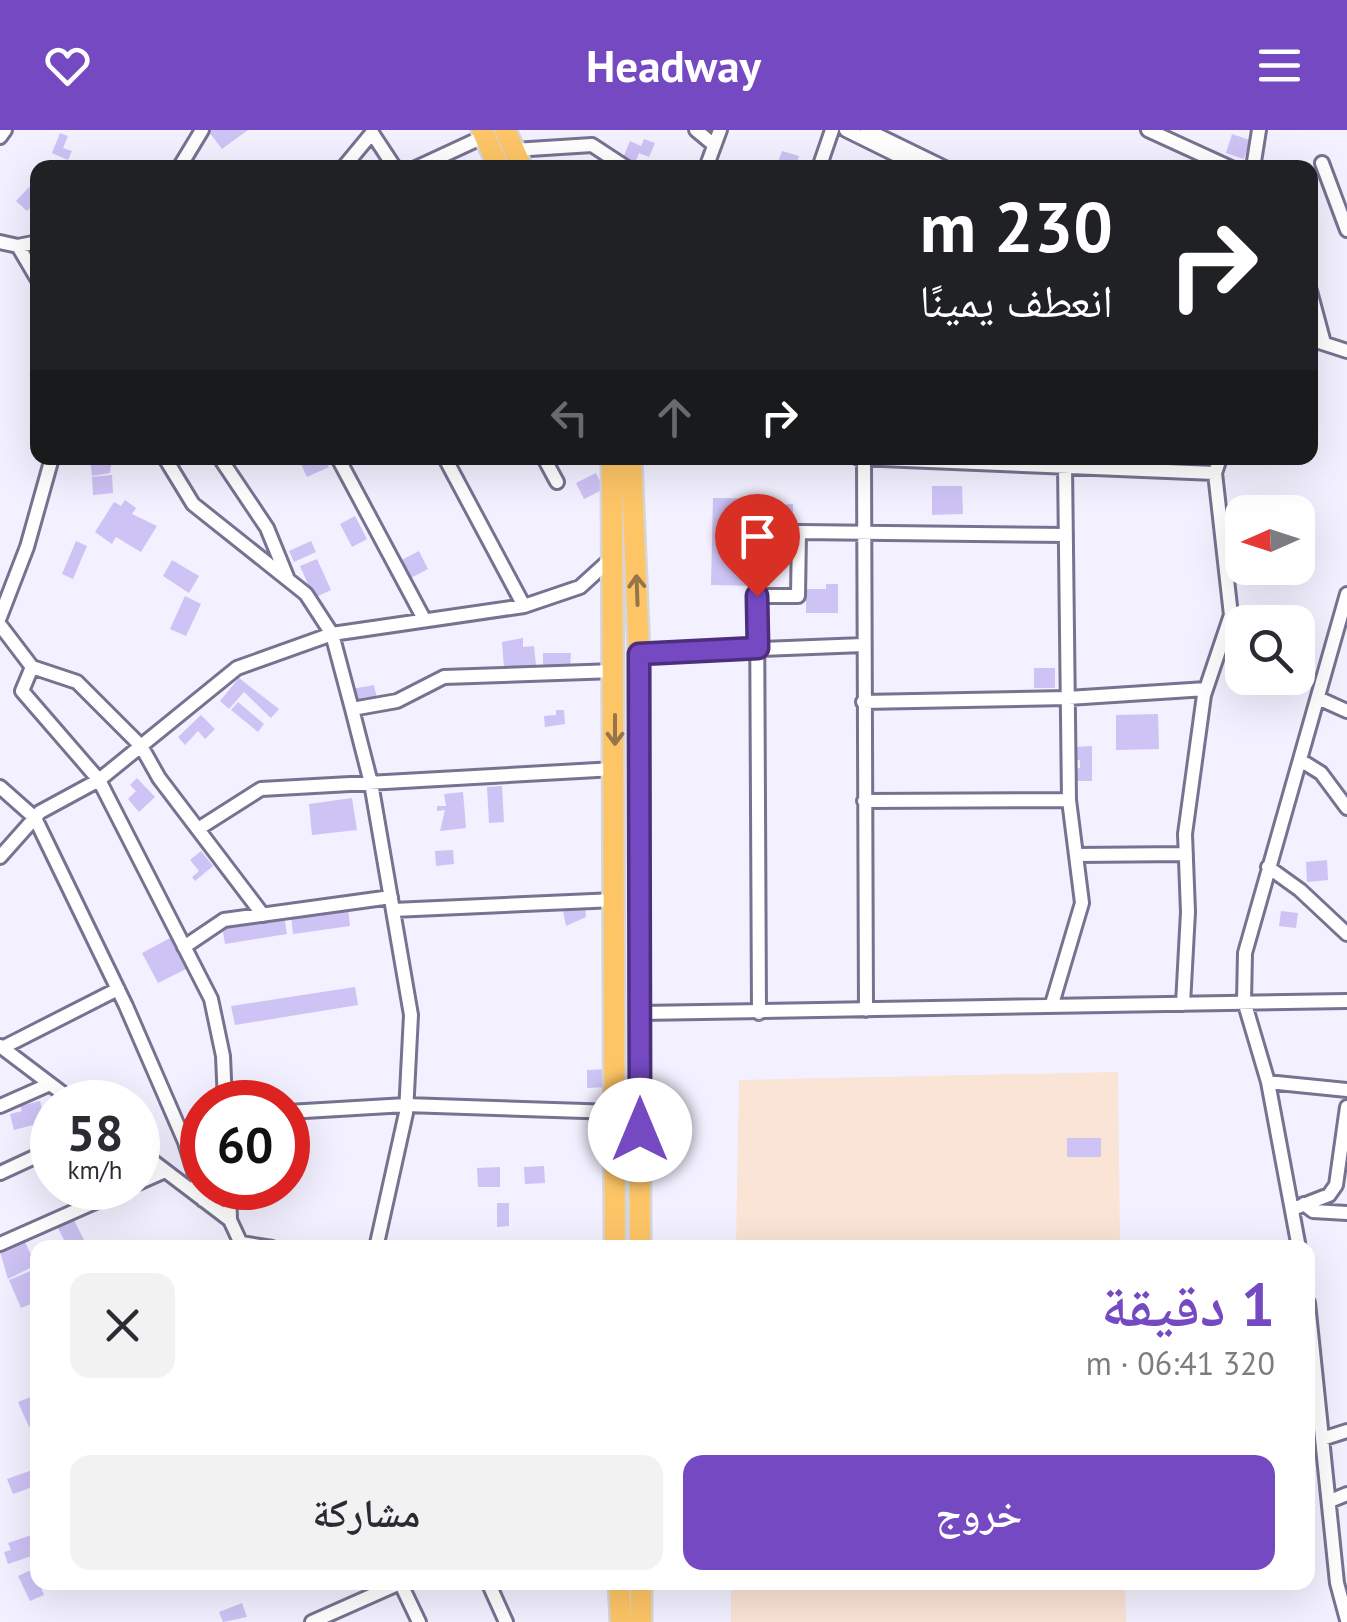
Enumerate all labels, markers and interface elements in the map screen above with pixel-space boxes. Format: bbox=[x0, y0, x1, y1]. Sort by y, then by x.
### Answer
text: Headway bbox=[586, 36, 761, 94]
icon: heart bbox=[40, 38, 95, 93]
icon: menu bbox=[1252, 38, 1307, 93]
text: 230 m bbox=[920, 181, 1113, 271]
icon: right bbox=[1148, 200, 1278, 330]
text: انعطف يمينًا bbox=[919, 271, 1113, 329]
icon: left bbox=[542, 390, 597, 445]
icon: ahead bbox=[647, 390, 702, 445]
icon: right bbox=[752, 390, 807, 445]
pin bbox=[715, 494, 800, 597]
north arrow bbox=[1225, 495, 1315, 585]
map controls bbox=[1225, 495, 1315, 695]
icon: arrive bbox=[730, 509, 785, 564]
one-way arrow bbox=[627, 575, 646, 607]
button: search bbox=[1225, 605, 1315, 695]
one-way arrow bbox=[606, 712, 624, 745]
position arrow bbox=[588, 1078, 692, 1182]
speed limit sign: 60 bbox=[180, 1080, 310, 1210]
text: 58 bbox=[67, 1100, 123, 1165]
text: km/h bbox=[68, 1154, 122, 1186]
text: 1 دقيقة bbox=[1101, 1265, 1275, 1343]
button: close bbox=[70, 1273, 175, 1378]
text: 320 m · 06:41 bbox=[1086, 1342, 1275, 1384]
button: مشاركة bbox=[70, 1455, 663, 1570]
button: خروج bbox=[683, 1455, 1275, 1570]

